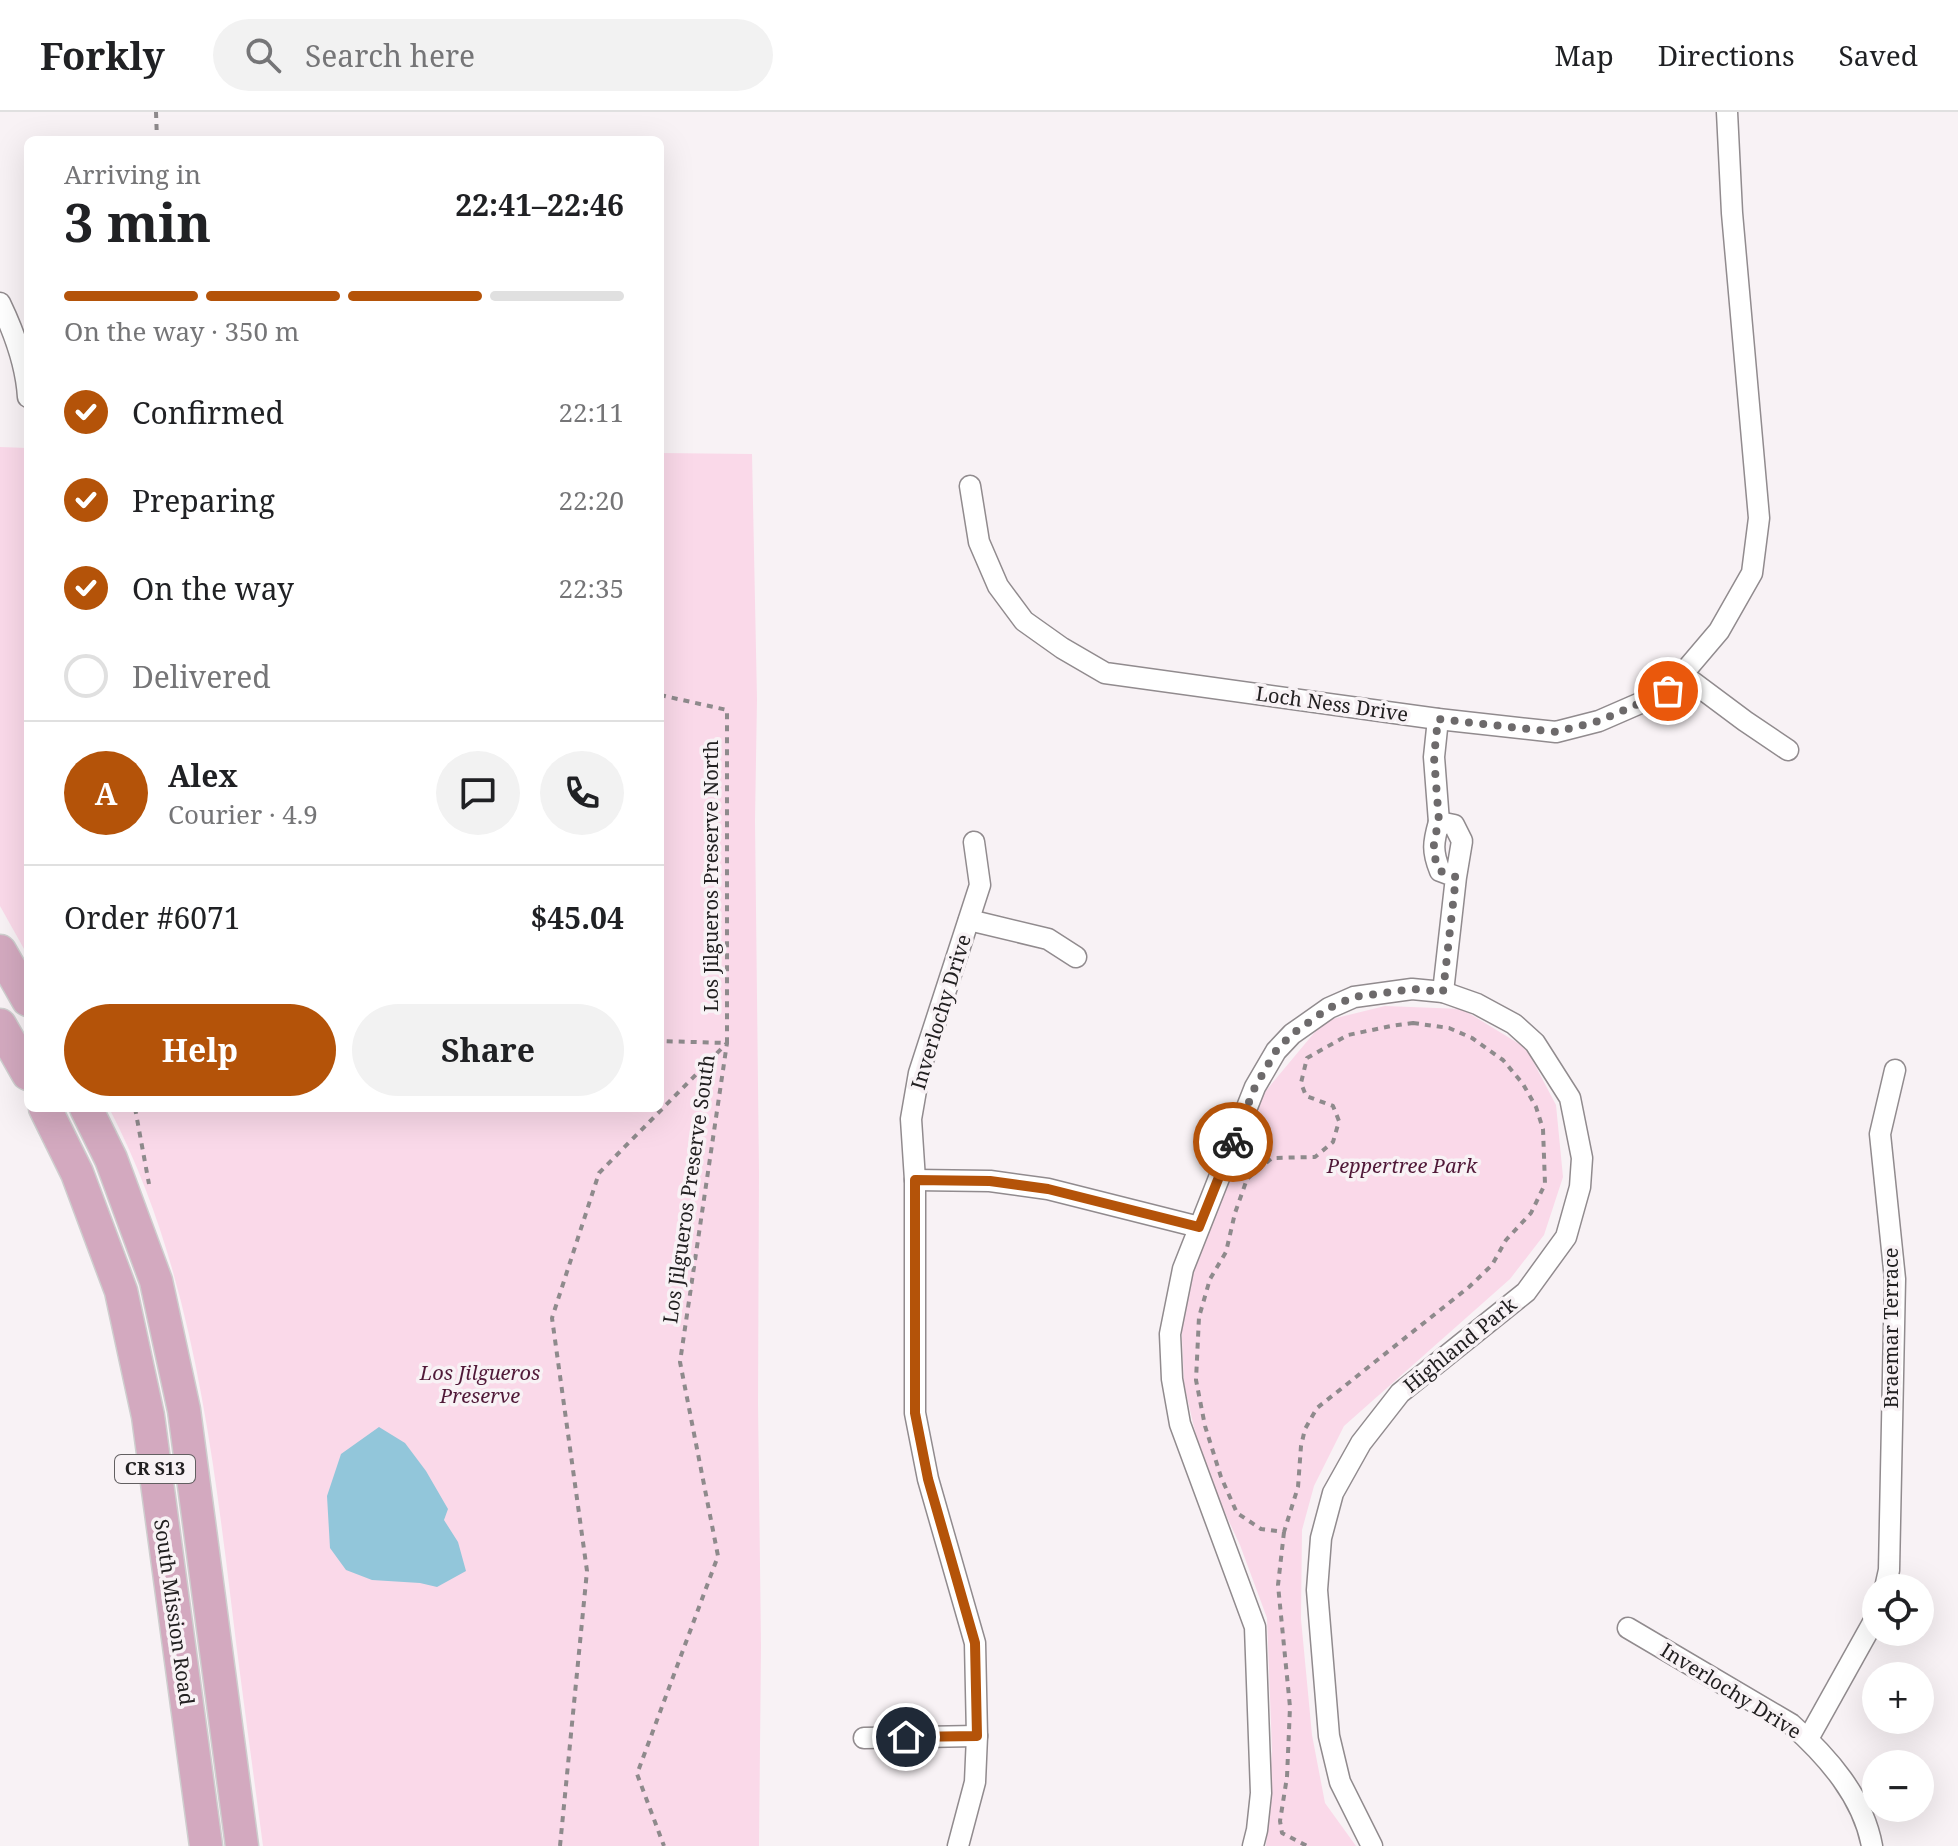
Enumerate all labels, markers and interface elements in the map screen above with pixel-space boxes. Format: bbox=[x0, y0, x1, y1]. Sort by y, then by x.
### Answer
search box bbox=[213, 19, 773, 91]
text: Forkly bbox=[40, 29, 165, 81]
icon: search bbox=[241, 33, 285, 77]
text: Search here bbox=[305, 35, 475, 76]
text: Map bbox=[1554, 36, 1614, 74]
text: Directions bbox=[1658, 36, 1795, 74]
text: Saved bbox=[1839, 36, 1918, 74]
text: Arriving in bbox=[64, 156, 201, 192]
text: 22:41–22:46 bbox=[455, 184, 624, 225]
text: 3 min bbox=[64, 186, 211, 257]
text: On the way · 350 m bbox=[64, 313, 299, 349]
icon: check bbox=[64, 390, 108, 434]
text: Confirmed bbox=[132, 392, 284, 433]
text: 22:11 bbox=[558, 394, 624, 430]
icon: check bbox=[64, 478, 108, 522]
text: Preparing bbox=[132, 480, 275, 521]
text: 22:20 bbox=[558, 482, 624, 518]
icon: check bbox=[64, 566, 108, 610]
text: On the way bbox=[132, 568, 294, 609]
text: 22:35 bbox=[558, 570, 624, 606]
text: Delivered bbox=[132, 656, 271, 697]
pin bbox=[1634, 657, 1702, 725]
icon: bag bbox=[1646, 669, 1690, 713]
street label: Loch Ness Drive bbox=[1254, 679, 1410, 728]
street label: Los Jilgueros Preserve North bbox=[697, 740, 724, 1012]
button: chat bbox=[436, 751, 520, 835]
button: phone bbox=[540, 751, 624, 835]
text: Alex bbox=[168, 755, 238, 796]
text: A bbox=[95, 773, 117, 814]
text: Courier · 4.9 bbox=[168, 796, 318, 832]
text: Order #6071 bbox=[64, 897, 241, 938]
text: $45.04 bbox=[530, 897, 624, 938]
street label: Inverlochy Drive bbox=[904, 931, 977, 1093]
button: Help bbox=[64, 1004, 336, 1096]
button: Share bbox=[352, 1004, 624, 1096]
street label: Los Jilgueros Preserve South bbox=[656, 1053, 721, 1325]
courier bbox=[1193, 1102, 1273, 1182]
icon: bike bbox=[1211, 1120, 1255, 1164]
park label: Peppertree Park bbox=[1326, 1152, 1478, 1179]
street label: Braemar Terrace bbox=[1877, 1247, 1904, 1409]
street label: Highland Park bbox=[1398, 1291, 1522, 1399]
park label: Los Jilgueros Preserve bbox=[419, 1359, 540, 1409]
road number: CR S13 bbox=[115, 1455, 195, 1483]
street label: South Mission Road bbox=[148, 1517, 201, 1707]
map controls bbox=[1862, 1574, 1934, 1822]
button: locate bbox=[1862, 1574, 1934, 1646]
street label: Inverlochy Drive bbox=[1656, 1636, 1807, 1745]
button: + bbox=[1862, 1662, 1934, 1734]
pin bbox=[872, 1703, 940, 1771]
icon: home bbox=[884, 1715, 928, 1759]
button: − bbox=[1862, 1750, 1934, 1822]

